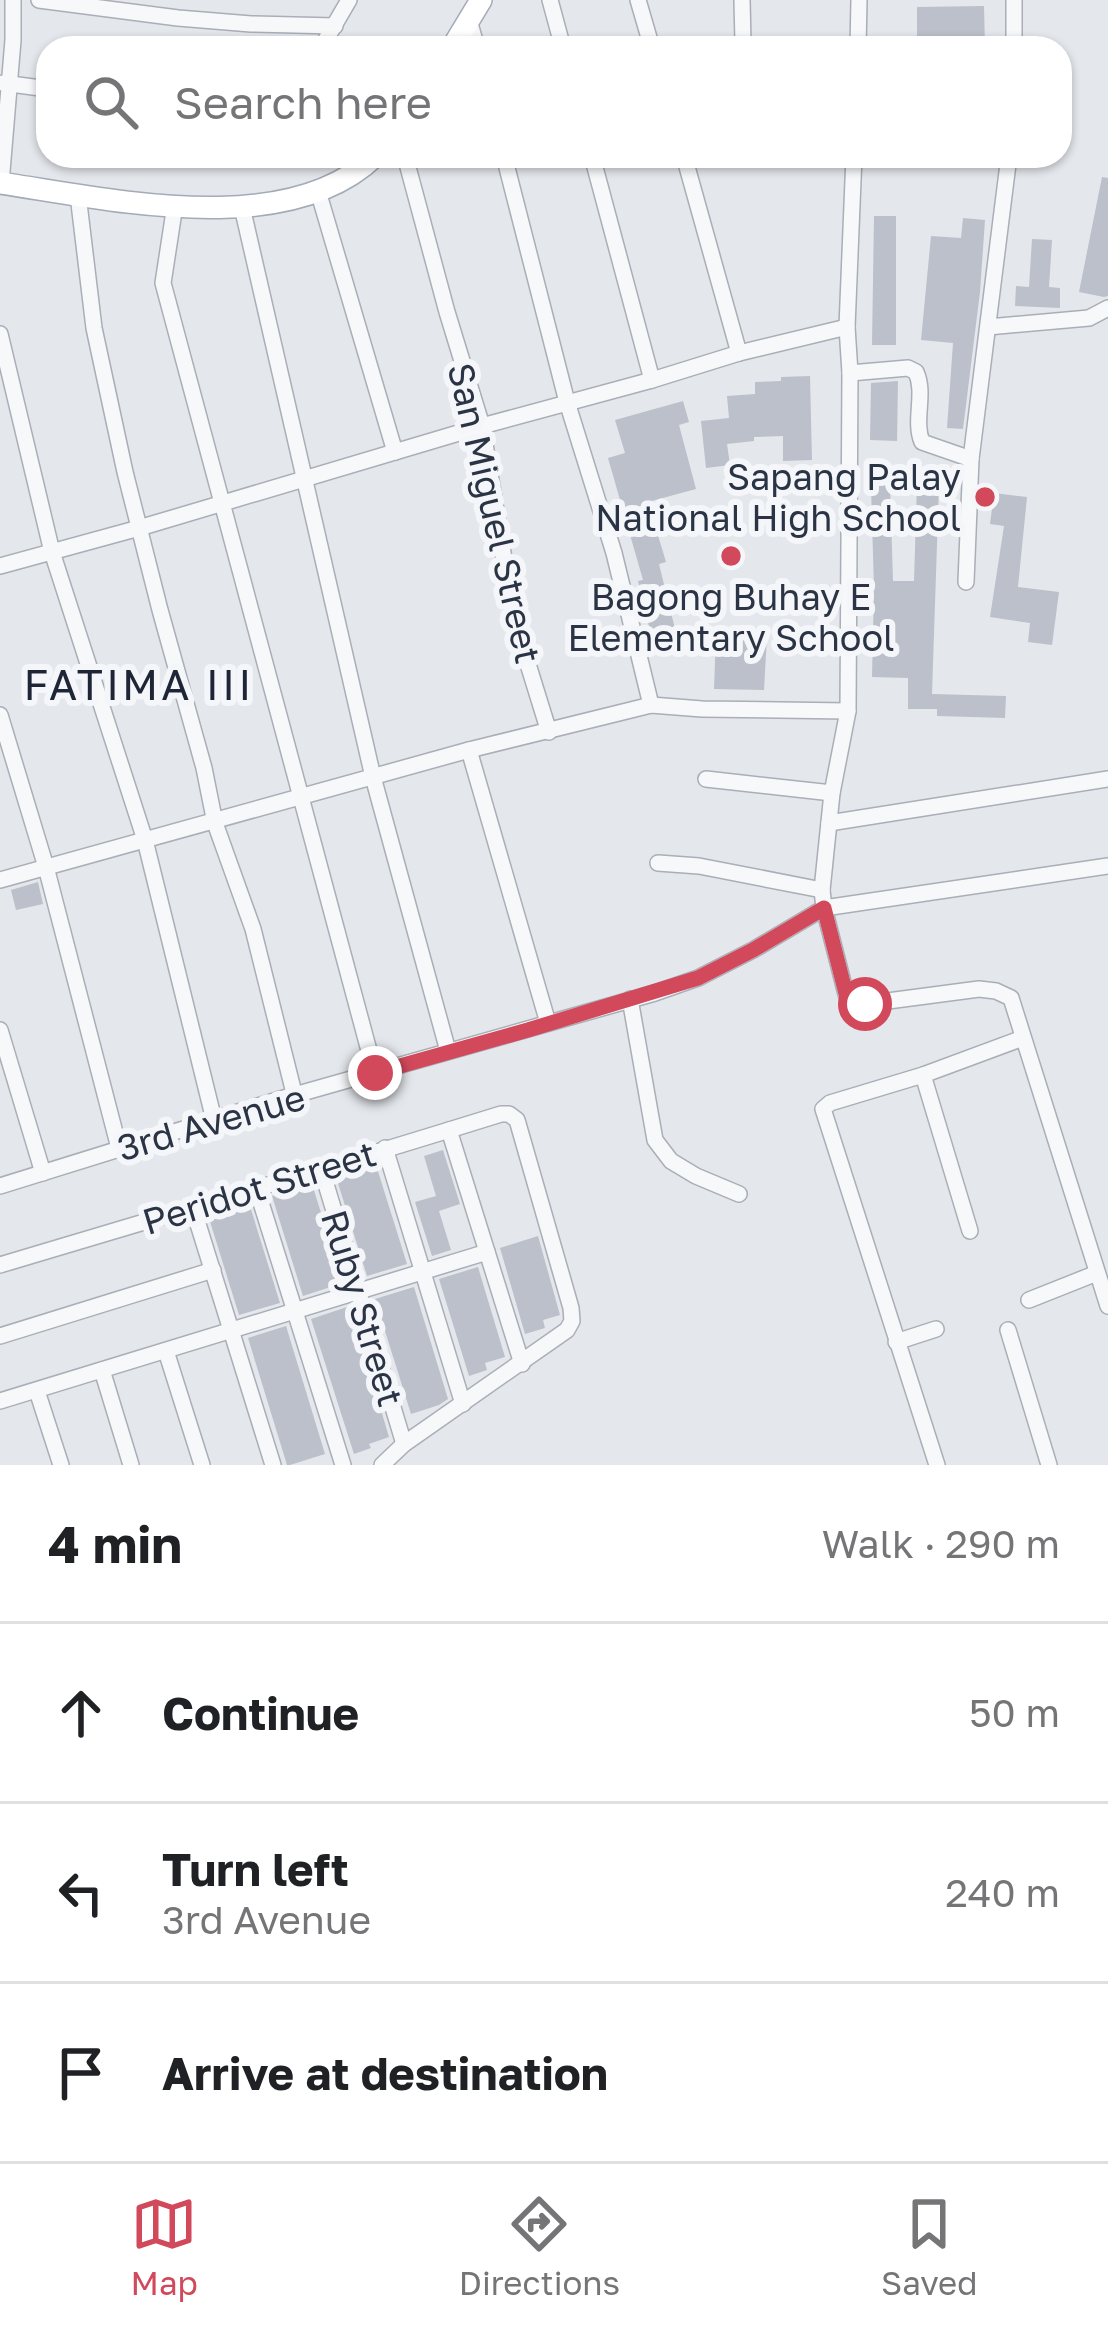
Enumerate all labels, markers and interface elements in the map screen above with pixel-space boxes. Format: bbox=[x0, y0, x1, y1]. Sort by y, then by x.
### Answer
search box bbox=[36, 36, 1072, 168]
icon: search bbox=[78, 69, 144, 135]
text: Search here bbox=[174, 75, 432, 129]
street label: San Miguel Street bbox=[440, 359, 550, 667]
place label: Sapang Palay National High School bbox=[595, 455, 961, 539]
marker: Sapang Palay National High School bbox=[972, 484, 998, 510]
marker: Bagong Buhay E Elementary School bbox=[718, 543, 744, 569]
place label: Bagong Buhay E Elementary School bbox=[567, 575, 895, 659]
district label: FATIMA III bbox=[24, 659, 254, 709]
route start bbox=[838, 977, 892, 1031]
route end bbox=[348, 1046, 402, 1100]
street label: 3rd Avenue bbox=[112, 1075, 310, 1169]
street label: Peridot Street bbox=[137, 1131, 381, 1243]
street label: Ruby Street bbox=[313, 1205, 413, 1411]
text: 4 min bbox=[48, 1513, 182, 1574]
text: Walk · 290 m bbox=[822, 1520, 1060, 1567]
icon: ahead bbox=[48, 1680, 114, 1746]
text: Continue bbox=[162, 1686, 359, 1740]
text: 50 m bbox=[969, 1689, 1060, 1736]
text: Turn left bbox=[162, 1842, 349, 1896]
icon: left bbox=[48, 1860, 114, 1926]
text: 240 m bbox=[945, 1869, 1060, 1916]
text: 3rd Avenue bbox=[162, 1896, 371, 1943]
icon: arrive bbox=[48, 2040, 114, 2106]
text: Arrive at destination bbox=[162, 2046, 608, 2100]
tab: Map bbox=[131, 2191, 198, 2302]
tab: Directions bbox=[459, 2191, 620, 2302]
tab: Saved bbox=[881, 2191, 977, 2302]

